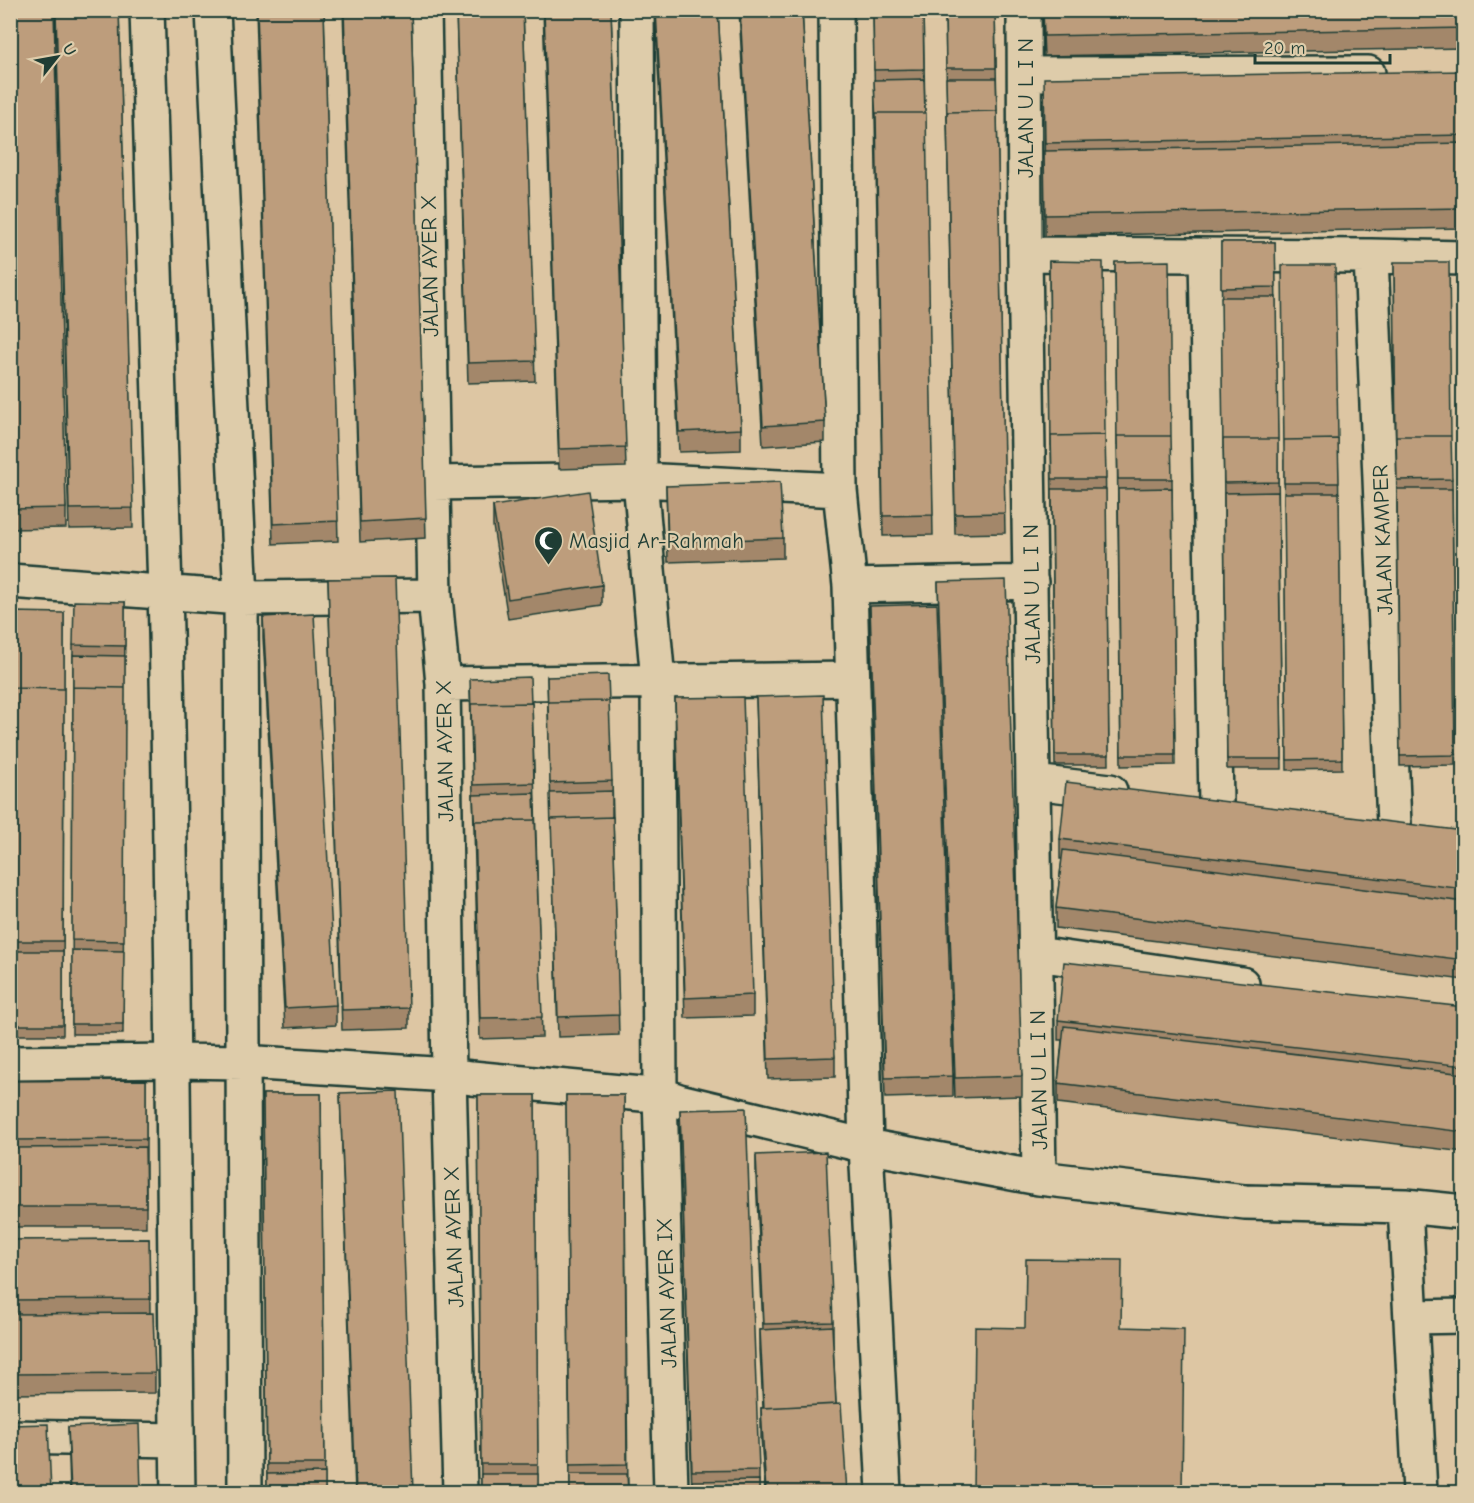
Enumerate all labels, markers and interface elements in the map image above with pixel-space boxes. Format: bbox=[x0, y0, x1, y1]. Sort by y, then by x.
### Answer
north arrow bbox=[27, 27, 87, 87]
scale bar bbox=[1255, 27, 1390, 65]
street label: JALAN U L I N bbox=[1013, 38, 1039, 178]
text: 20 m bbox=[1264, 38, 1305, 59]
text: U bbox=[59, 41, 79, 59]
street label: JALAN AYER X bbox=[416, 195, 444, 337]
street label: JALAN KAMPER bbox=[1367, 464, 1399, 616]
mosque icon: Masjid Ar-Rahmah bbox=[532, 524, 564, 566]
street label: JALAN U L I N bbox=[1018, 524, 1046, 664]
place label: Masjid Ar-Rahmah bbox=[569, 528, 744, 554]
street label: JALAN AYER X bbox=[431, 680, 459, 822]
street label: JALAN U L I N bbox=[1025, 1010, 1053, 1150]
street label: JALAN AYER X bbox=[439, 1166, 469, 1308]
street label: JALAN AYER IX bbox=[651, 1217, 683, 1369]

